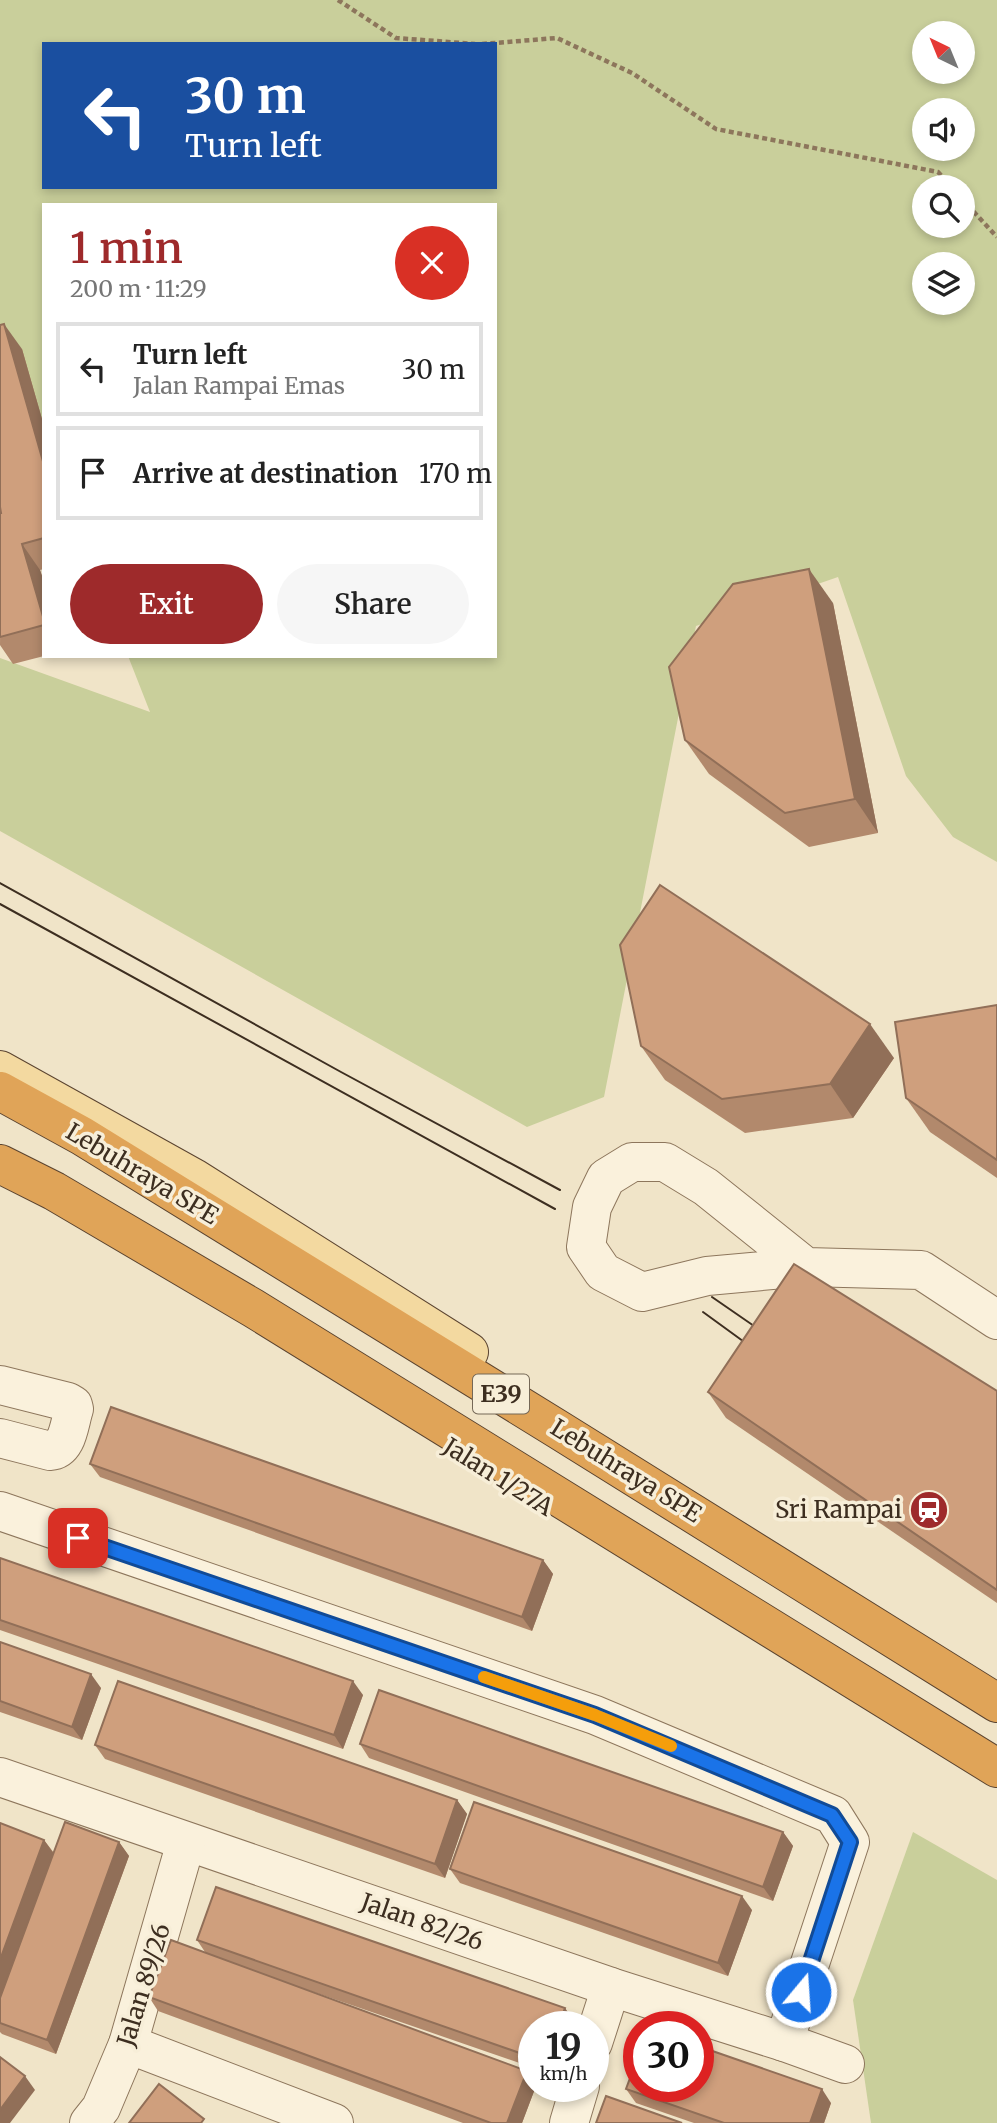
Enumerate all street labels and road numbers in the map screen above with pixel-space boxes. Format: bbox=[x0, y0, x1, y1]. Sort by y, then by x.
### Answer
street label: Lebuhraya SPE bbox=[60, 1116, 225, 1232]
road number: E39 bbox=[473, 1374, 529, 1414]
street label: Lebuhraya SPE bbox=[545, 1412, 708, 1530]
street label: Jalan 1/27A bbox=[437, 1430, 560, 1523]
street label: Jalan 82/26 bbox=[356, 1886, 488, 1957]
street label: Jalan 89/26 bbox=[110, 1920, 177, 2051]

